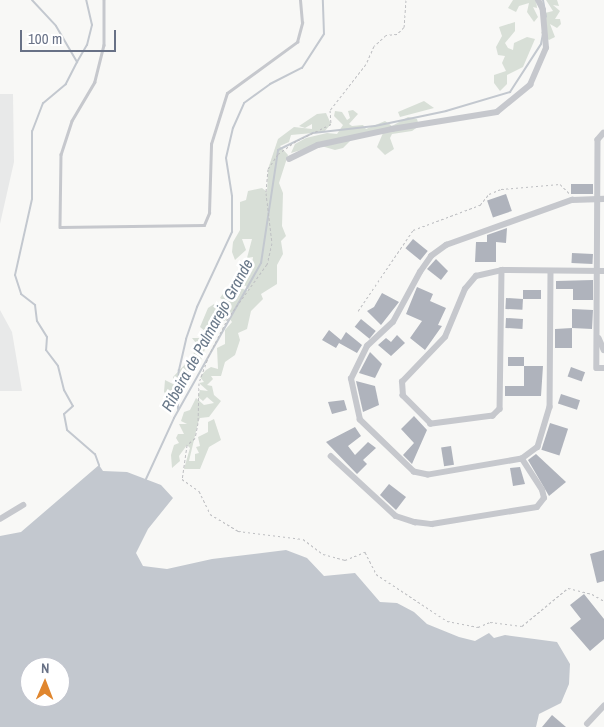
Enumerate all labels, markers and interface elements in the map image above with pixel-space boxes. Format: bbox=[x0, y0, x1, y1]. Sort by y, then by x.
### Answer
scale bar bbox=[22, 20, 119, 52]
text: 100 m bbox=[28, 28, 62, 49]
water label: Ribeira de Palmarejo Grande bbox=[157, 255, 257, 415]
north arrow bbox=[20, 657, 70, 707]
text: N bbox=[41, 659, 50, 677]

